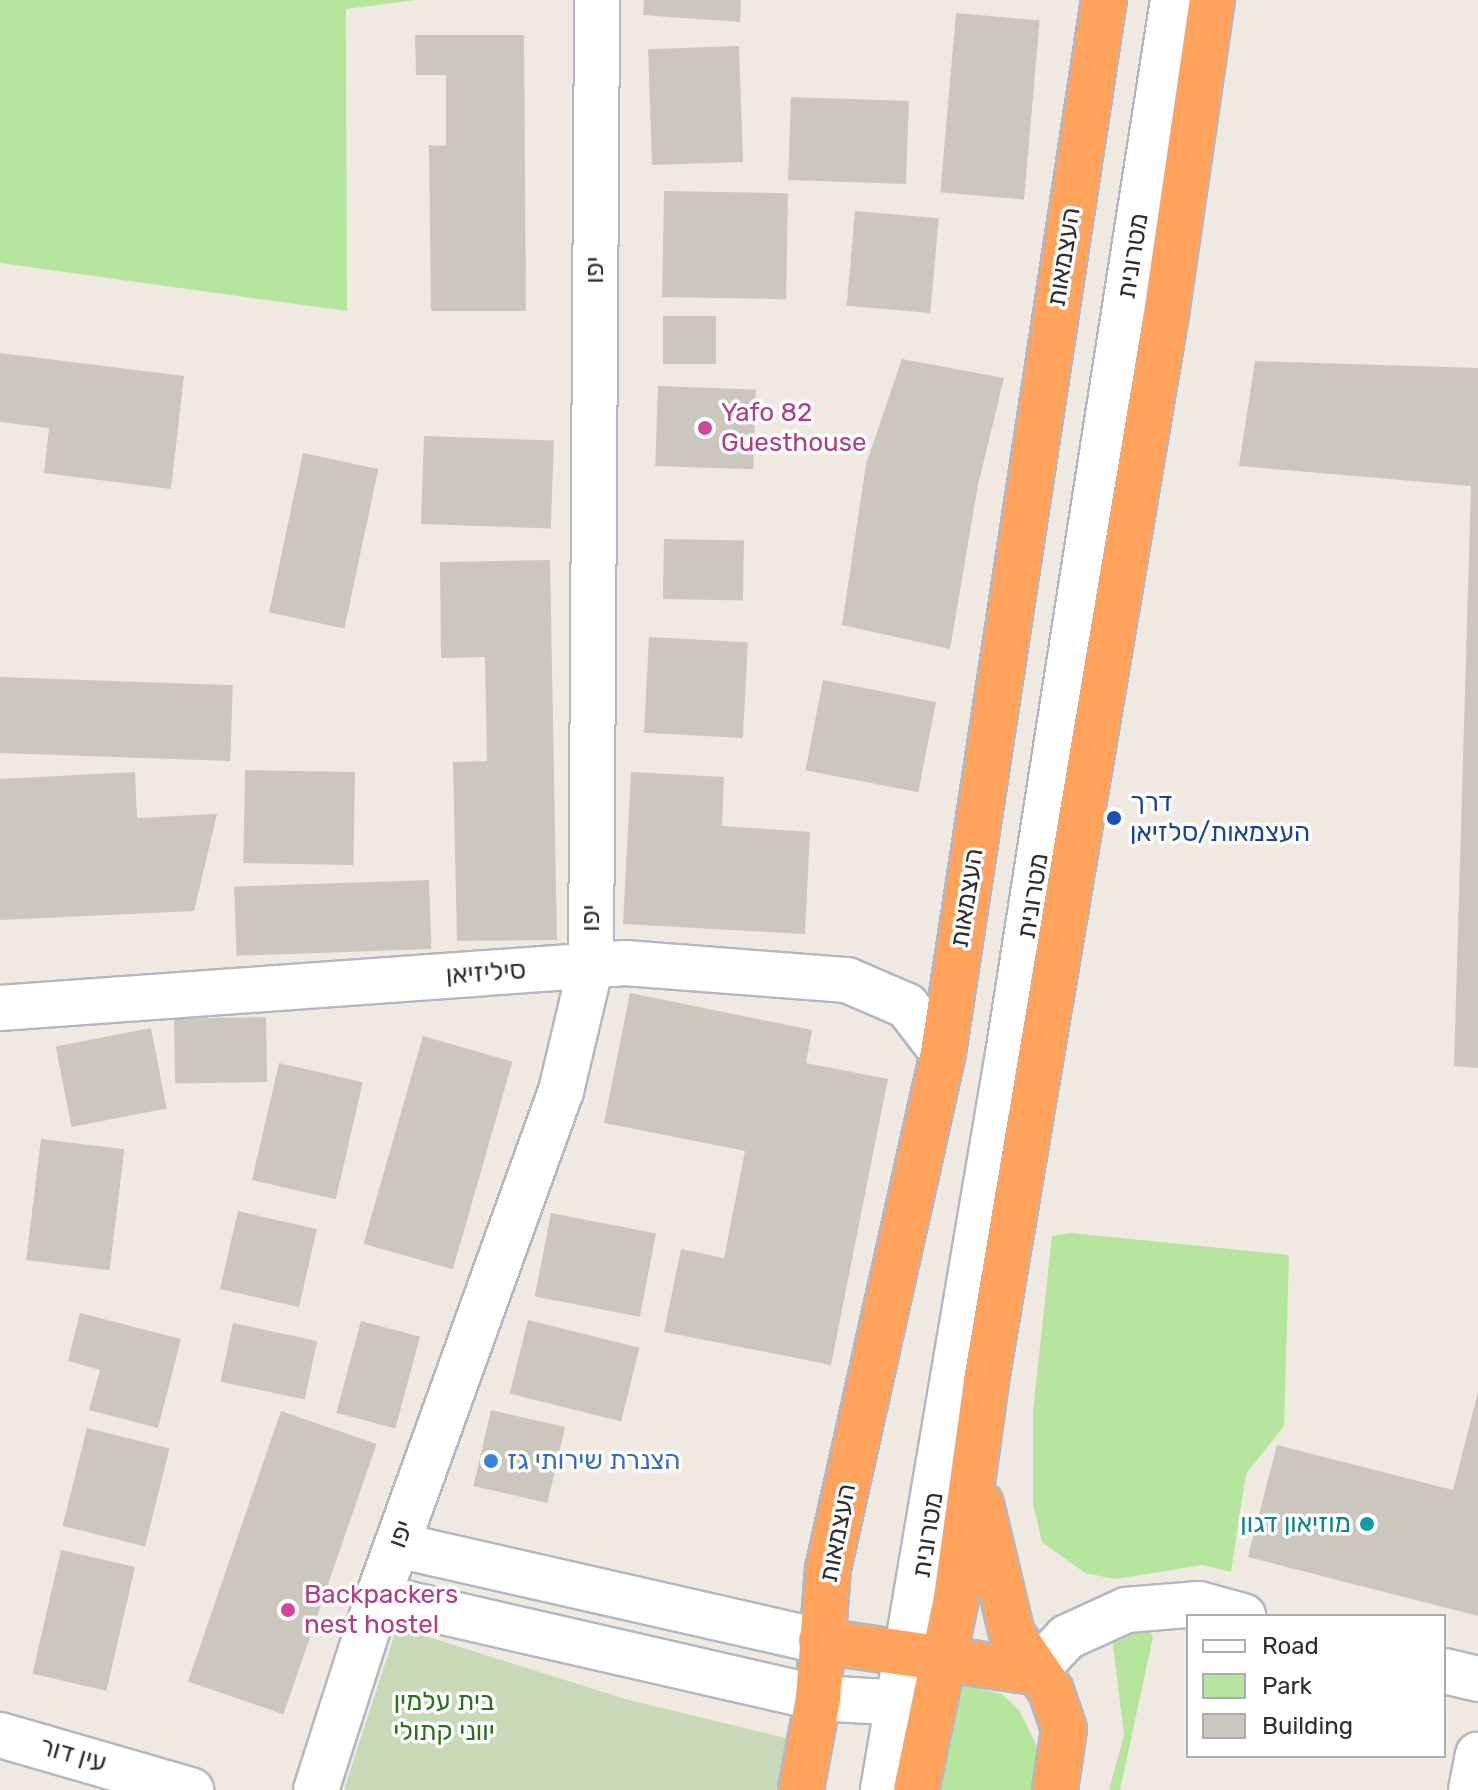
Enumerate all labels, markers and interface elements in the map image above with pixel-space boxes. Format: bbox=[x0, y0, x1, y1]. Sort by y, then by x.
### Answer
street label: העצמאות bbox=[1041, 205, 1087, 309]
street label: מטרונית bbox=[1111, 211, 1155, 301]
street label: יפו bbox=[579, 256, 611, 284]
place label: Yafo 82 Guesthouse bbox=[721, 397, 867, 458]
marker: Yafo 82 Guesthouse bbox=[696, 419, 714, 437]
place label: דרך העצמאות/סלזיאן bbox=[1130, 787, 1310, 848]
marker: דרך העצמאות/סלזיאן bbox=[1105, 809, 1123, 827]
street label: העצמאות bbox=[944, 846, 990, 950]
street label: מטרונית bbox=[1011, 851, 1055, 941]
street label: יפו bbox=[575, 904, 607, 932]
street label: סיליזיאן bbox=[445, 955, 527, 991]
place label: הצנרת שירותי גז bbox=[507, 1445, 681, 1477]
marker: הצנרת שירותי גז bbox=[482, 1452, 500, 1470]
street label: העצמאות bbox=[813, 1481, 863, 1585]
street label: מטרונית bbox=[906, 1490, 950, 1580]
place label: מוזיאון דגון bbox=[1240, 1508, 1351, 1540]
marker: מוזיאון דגון bbox=[1358, 1515, 1376, 1533]
street label: יפו bbox=[382, 1516, 420, 1552]
place label: Backpackers nest hostel bbox=[304, 1579, 458, 1640]
marker: Backpackers nest hostel bbox=[279, 1601, 297, 1619]
legend bbox=[1186, 1614, 1446, 1758]
text: Road bbox=[1262, 1632, 1319, 1660]
text: Park bbox=[1262, 1672, 1312, 1700]
park label: בית עלמין יווני קתולי bbox=[393, 1686, 495, 1748]
text: Building bbox=[1262, 1712, 1353, 1740]
street label: עין דור bbox=[36, 1731, 110, 1779]

